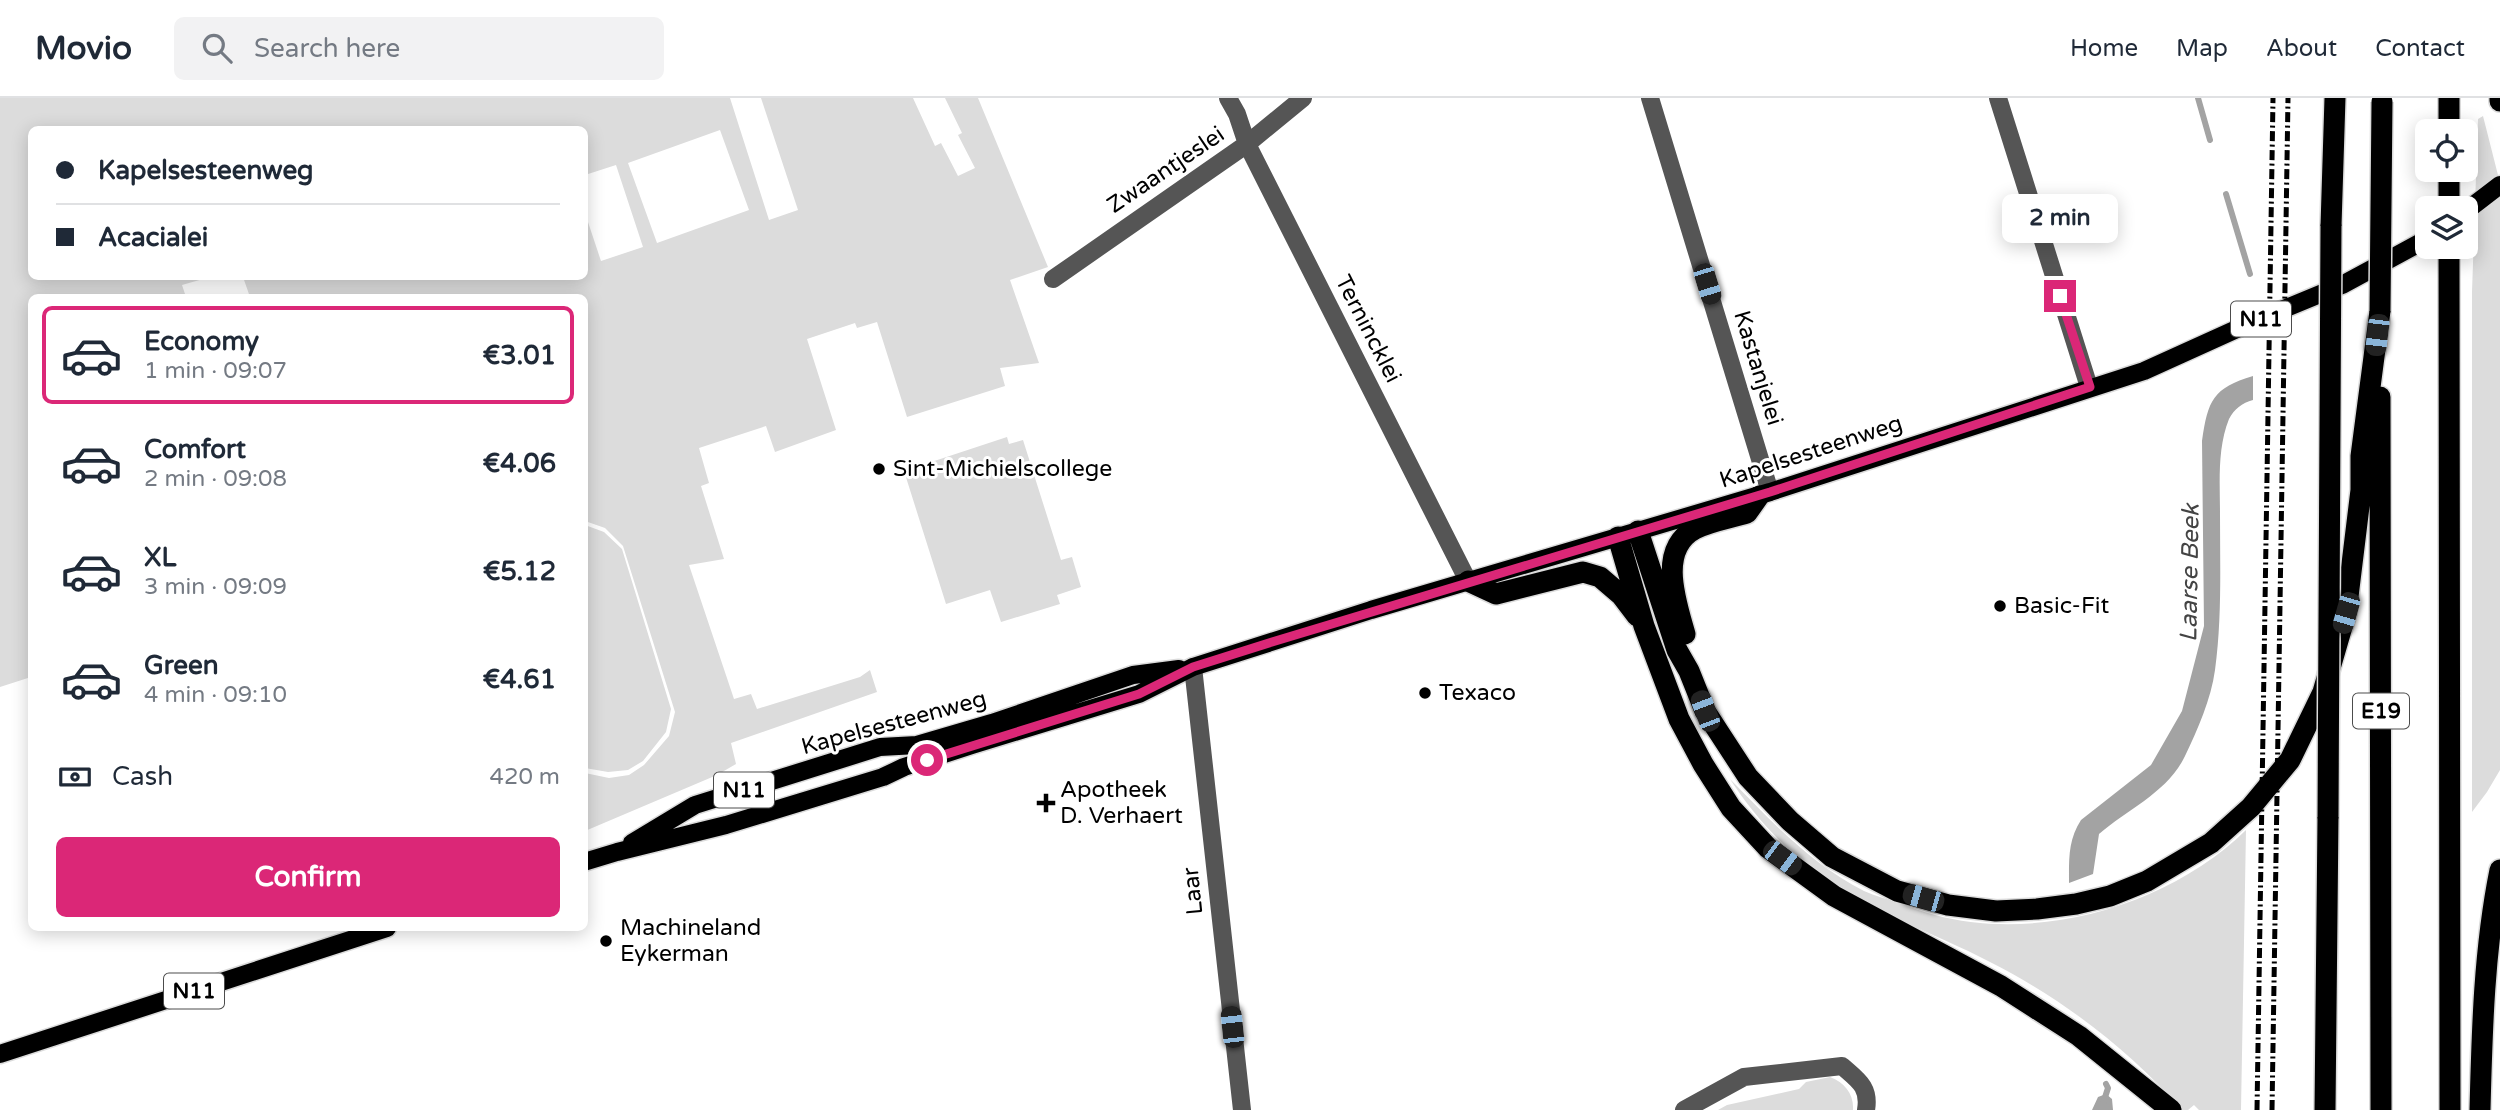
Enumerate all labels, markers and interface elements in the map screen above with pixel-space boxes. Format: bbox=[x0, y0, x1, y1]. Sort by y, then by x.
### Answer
search box bbox=[174, 17, 664, 80]
text: Movio bbox=[35, 29, 132, 68]
icon: search bbox=[198, 29, 236, 67]
text: Search here bbox=[254, 33, 400, 64]
text: Home bbox=[2070, 34, 2138, 63]
text: Map bbox=[2176, 34, 2228, 63]
text: About bbox=[2266, 34, 2337, 63]
text: Contact bbox=[2375, 34, 2465, 63]
map controls bbox=[2415, 119, 2478, 259]
button: locate bbox=[2415, 119, 2478, 182]
street label: Zwaantjeslei bbox=[1102, 121, 1230, 219]
text: Kapelsesteenweg bbox=[98, 155, 314, 186]
callout: 2 min bbox=[2002, 194, 2118, 244]
button: layers bbox=[2415, 196, 2478, 259]
text: 2 min bbox=[2029, 204, 2091, 232]
text: Acacialei bbox=[98, 222, 208, 253]
car bbox=[1691, 261, 1724, 307]
street label: Ternincklei bbox=[1329, 270, 1407, 388]
route end bbox=[2044, 280, 2076, 312]
road number: N11 bbox=[2231, 302, 2291, 336]
street label: Kastanjelei bbox=[1727, 307, 1789, 429]
car bbox=[2365, 313, 2390, 357]
icon: car bbox=[60, 324, 123, 387]
text: Economy bbox=[144, 326, 259, 357]
text: €3.01 bbox=[483, 340, 556, 371]
text: 1 min · 09:07 bbox=[144, 357, 287, 385]
street label: Kapelsesteenweg bbox=[1716, 409, 1906, 495]
icon: car bbox=[60, 432, 123, 495]
text: Comfort bbox=[144, 434, 246, 465]
text: €4.06 bbox=[483, 448, 556, 479]
place label: Sint-Michielscollege bbox=[893, 455, 1112, 483]
marker: Sint-Michielscollege bbox=[871, 461, 887, 477]
text: 2 min · 09:08 bbox=[144, 465, 287, 493]
water label: Laarse Beek bbox=[2174, 502, 2206, 642]
icon: car bbox=[60, 540, 123, 603]
text: XL bbox=[144, 542, 176, 573]
text: €5.12 bbox=[483, 556, 556, 587]
text: 3 min · 09:09 bbox=[144, 573, 287, 601]
car bbox=[2331, 590, 2362, 636]
place label: Basic-Fit bbox=[2014, 592, 2109, 620]
marker: Basic-Fit bbox=[1992, 598, 2008, 614]
icon: car bbox=[60, 648, 123, 711]
text: Green bbox=[144, 650, 219, 681]
text: €4.61 bbox=[483, 664, 556, 695]
place label: Texaco bbox=[1439, 679, 1516, 707]
text: 4 min · 09:10 bbox=[144, 681, 287, 709]
street label: Kapelsesteenweg bbox=[798, 685, 990, 761]
marker: Texaco bbox=[1417, 685, 1433, 701]
car bbox=[1688, 688, 1723, 734]
road number: E19 bbox=[2353, 694, 2409, 728]
route start bbox=[911, 744, 943, 776]
icon: cash bbox=[56, 758, 94, 796]
text: Cash bbox=[112, 761, 173, 792]
text: 420 m bbox=[490, 763, 560, 791]
road number: N11 bbox=[714, 772, 774, 808]
place label: Apotheek D. Verhaert bbox=[1060, 776, 1183, 830]
marker: Apotheek D. Verhaert bbox=[1038, 795, 1054, 811]
button: Confirm bbox=[56, 837, 560, 917]
car bbox=[1759, 837, 1806, 879]
street label: Laar bbox=[1177, 866, 1209, 916]
car bbox=[1900, 882, 1947, 914]
place label: Machineland Eykerman bbox=[620, 914, 761, 968]
marker: Machineland Eykerman bbox=[598, 933, 614, 949]
road number: N11 bbox=[164, 974, 224, 1008]
car bbox=[1220, 1005, 1245, 1049]

